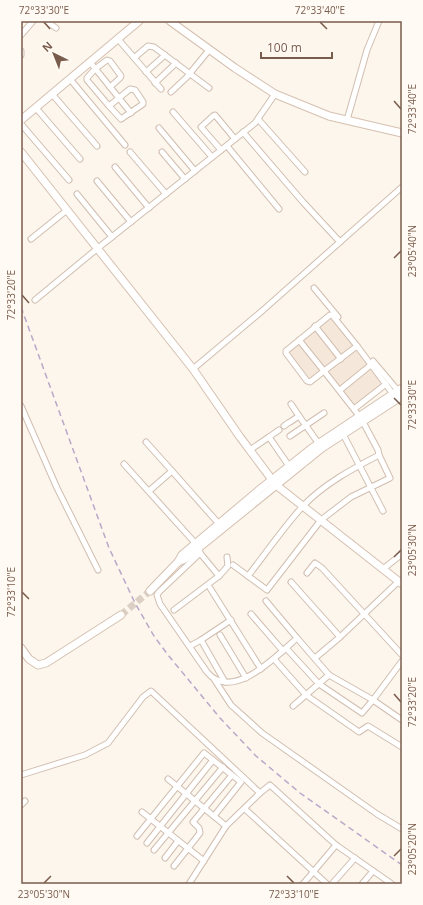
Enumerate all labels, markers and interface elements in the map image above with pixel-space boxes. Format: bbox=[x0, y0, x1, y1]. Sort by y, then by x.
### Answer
text: 72°33'30"E bbox=[19, 3, 69, 17]
text: 72°33'40"E bbox=[295, 3, 345, 17]
north arrow bbox=[34, 34, 74, 74]
scale bar bbox=[261, 34, 332, 60]
text: N bbox=[38, 38, 55, 55]
text: 100 m bbox=[267, 39, 302, 56]
text: 72°33'40"E bbox=[405, 84, 419, 134]
text: 23°05'40"N bbox=[405, 225, 419, 277]
text: 72°33'20"E bbox=[4, 270, 18, 320]
text: 72°33'30"E bbox=[405, 380, 419, 430]
text: 23°05'30"N bbox=[405, 524, 419, 576]
text: 72°33'10"E bbox=[4, 567, 18, 617]
text: 72°33'20"E bbox=[405, 677, 419, 727]
text: 23°05'20"N bbox=[405, 823, 419, 875]
text: 23°05'30"N bbox=[18, 887, 70, 901]
text: 72°33'10"E bbox=[269, 887, 319, 901]

